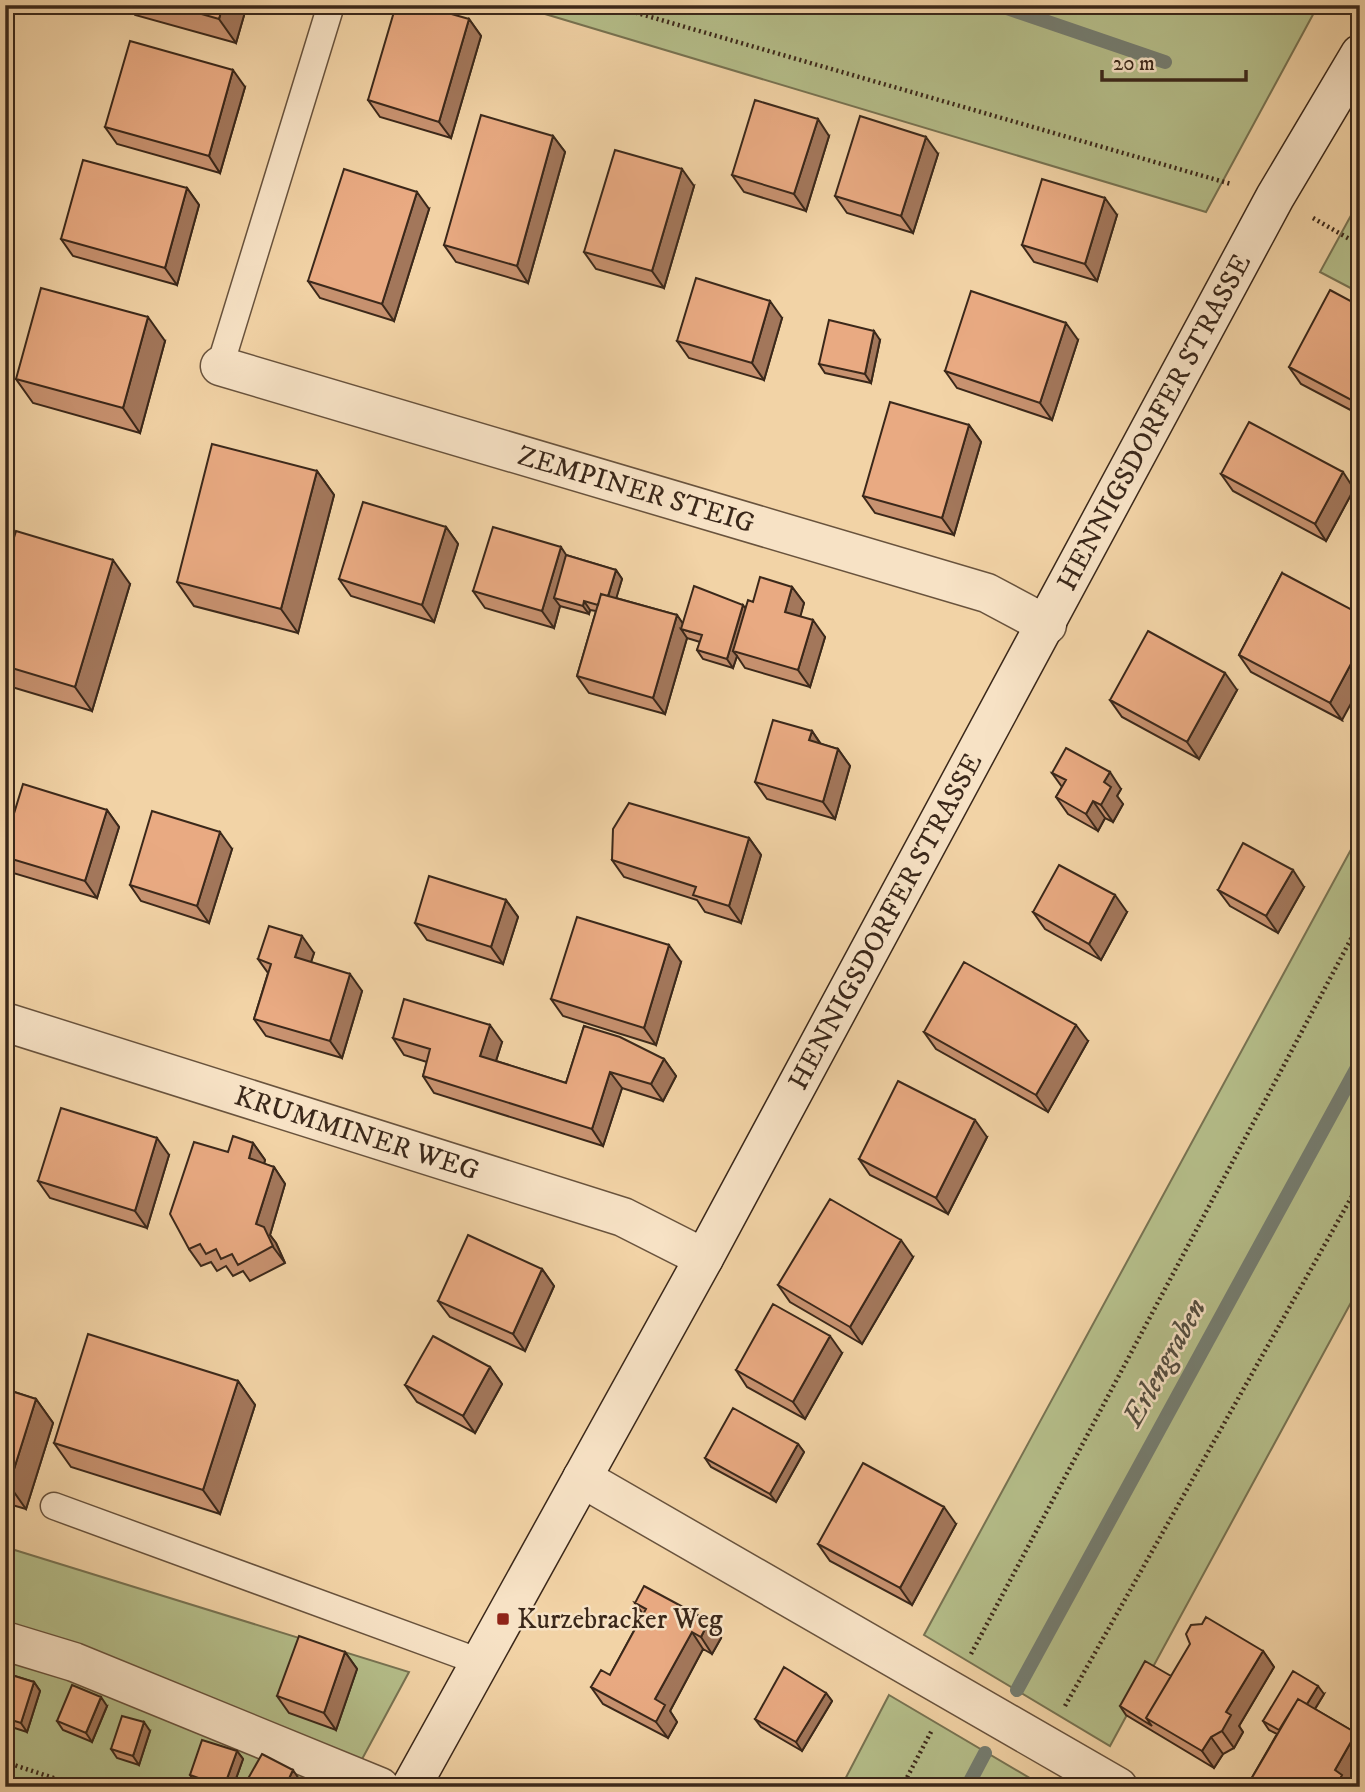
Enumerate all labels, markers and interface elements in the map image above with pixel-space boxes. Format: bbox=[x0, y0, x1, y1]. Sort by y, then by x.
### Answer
scale bar bbox=[1102, 38, 1246, 82]
text: 20 m bbox=[1113, 51, 1155, 77]
street label: HENNIGSDORFER STRASSE bbox=[1049, 248, 1259, 596]
street label: ZEMPINER STEIG bbox=[514, 438, 759, 541]
street label: HENNIGSDORFER STRASSE bbox=[780, 747, 990, 1096]
street label: KRUMMINER WEG bbox=[230, 1078, 484, 1188]
water label: Erlengraben bbox=[1114, 1293, 1215, 1435]
place label: Kurzebracker Weg bbox=[517, 1602, 723, 1637]
marker: Kurzebracker Weg bbox=[495, 1611, 511, 1627]

